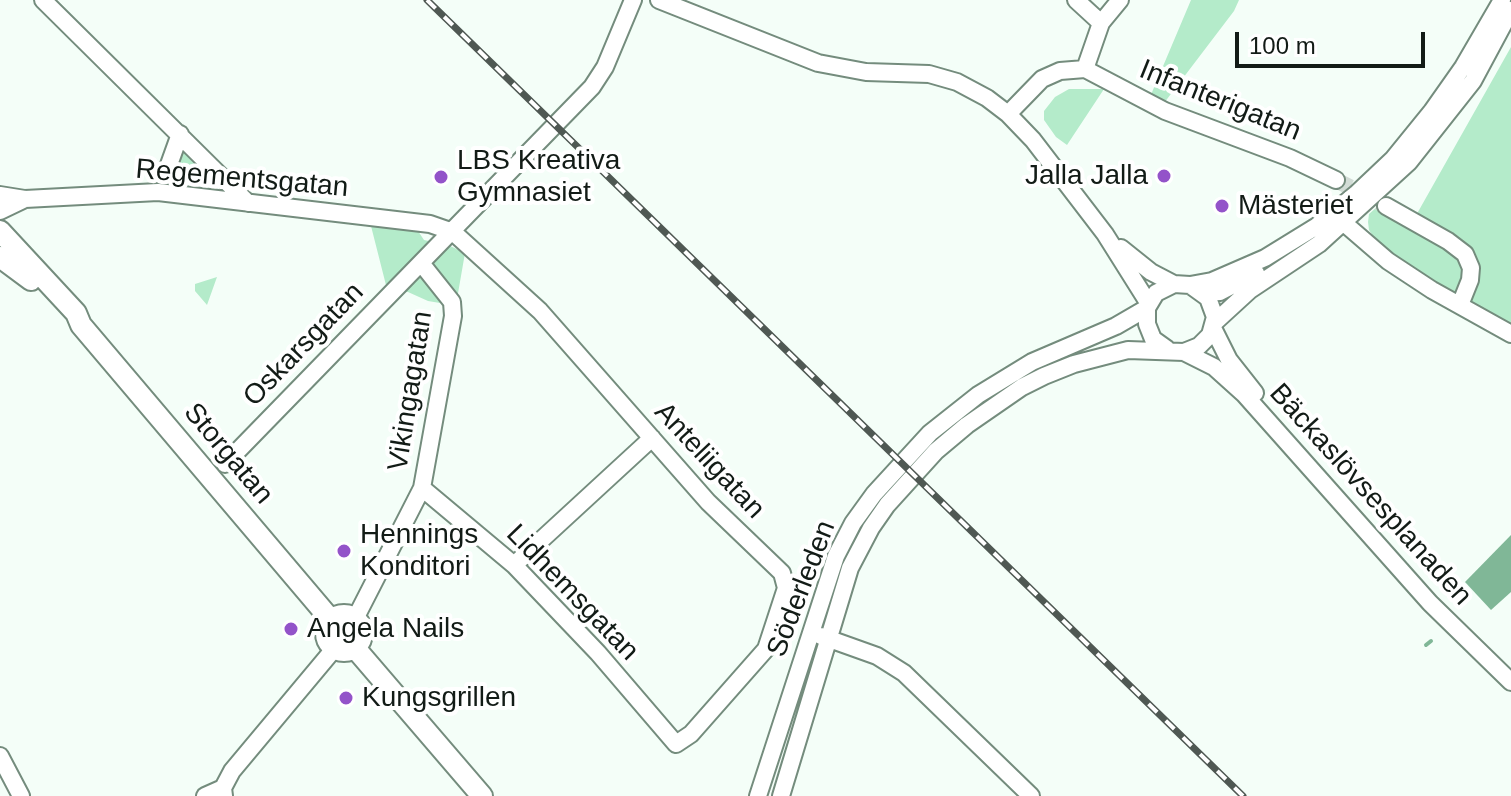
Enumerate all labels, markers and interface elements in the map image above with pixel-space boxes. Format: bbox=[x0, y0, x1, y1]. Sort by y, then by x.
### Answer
scale bar bbox=[1239, 16, 1429, 66]
text: 100 m bbox=[1249, 32, 1316, 59]
street label: Infanterigatan bbox=[1134, 53, 1306, 149]
place label: LBS Kreativa Gymnasiet bbox=[457, 144, 620, 210]
street label: Regementsgatan bbox=[134, 153, 350, 205]
place label: Jalla Jalla bbox=[1025, 159, 1148, 193]
marker: Jalla Jalla bbox=[1155, 167, 1173, 185]
marker: LBS Kreativa Gymnasiet bbox=[432, 168, 450, 186]
place label: Mästeriet bbox=[1238, 189, 1353, 223]
marker: Mästeriet bbox=[1213, 197, 1231, 215]
street label: Oskarsgatan bbox=[237, 276, 371, 414]
street label: Vikingagatan bbox=[382, 309, 440, 473]
street label: Bäckaslövsesplanaden bbox=[1262, 377, 1478, 613]
street label: Anteliigatan bbox=[647, 396, 771, 526]
street label: Storgatan bbox=[176, 397, 280, 511]
street label: Söderleden bbox=[761, 516, 843, 662]
place label: Hennings Konditori bbox=[360, 518, 478, 584]
street label: Lidhemsgatan bbox=[499, 518, 645, 668]
marker: Hennings Konditori bbox=[335, 542, 353, 560]
place label: Angela Nails bbox=[307, 612, 464, 646]
marker: Angela Nails bbox=[282, 620, 300, 638]
place label: Kungsgrillen bbox=[362, 681, 516, 715]
marker: Kungsgrillen bbox=[337, 689, 355, 707]

